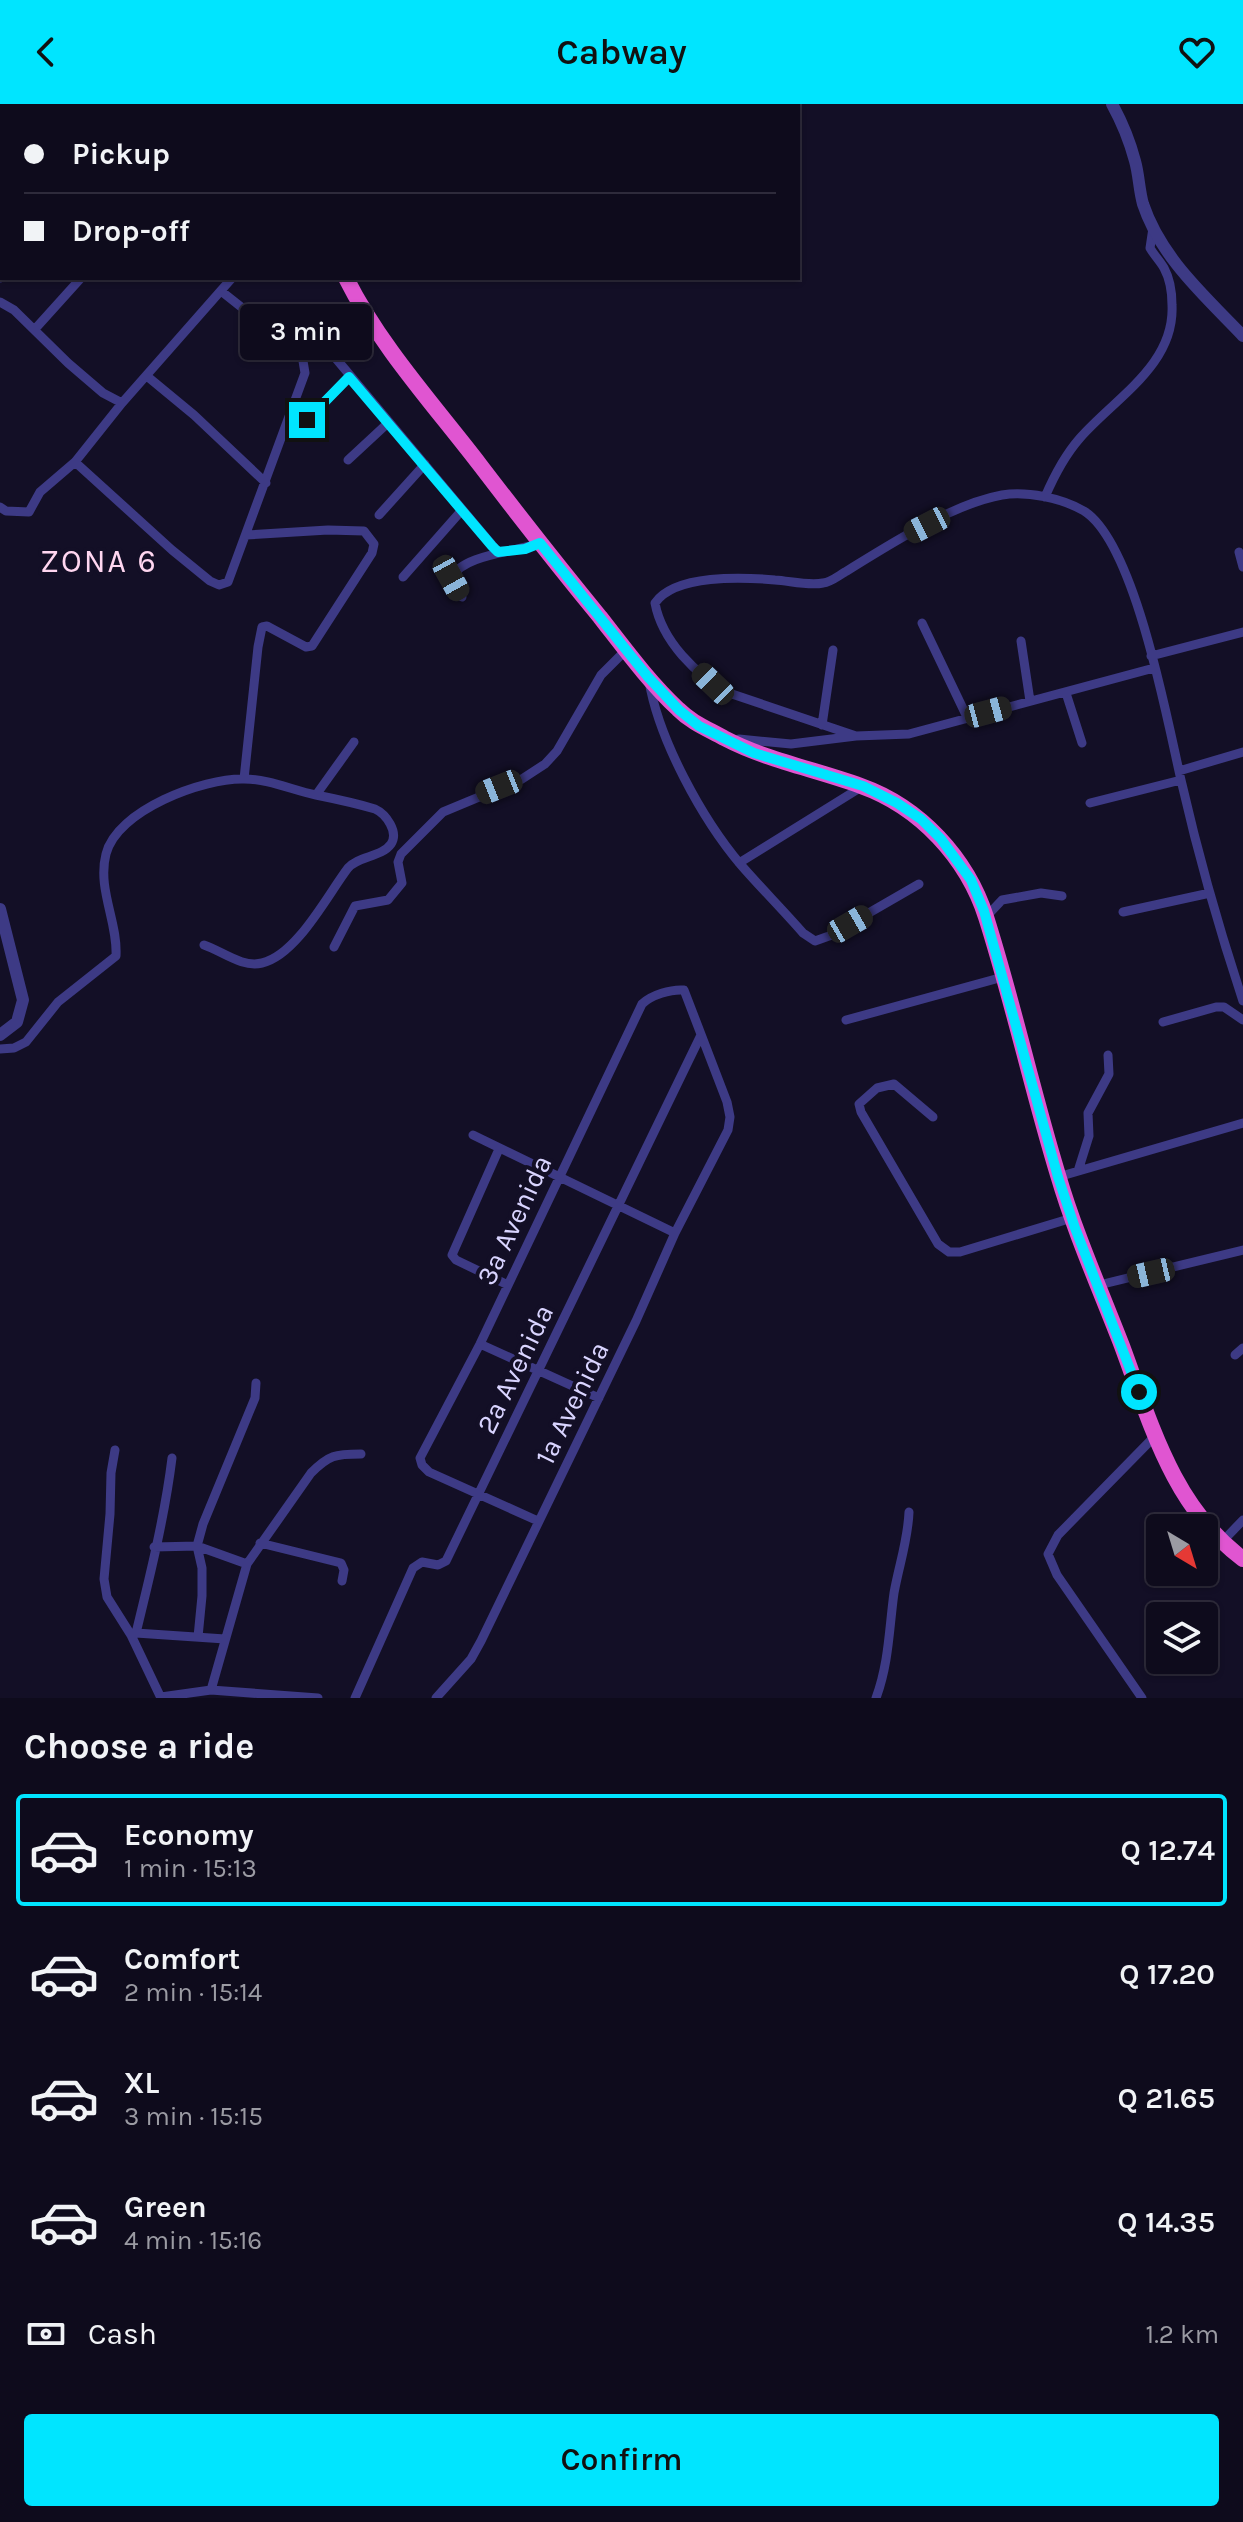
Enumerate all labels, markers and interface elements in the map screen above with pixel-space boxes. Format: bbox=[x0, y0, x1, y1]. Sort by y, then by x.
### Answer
icon: back bbox=[24, 30, 68, 74]
icon: heart bbox=[1175, 30, 1219, 74]
text: Cabway bbox=[556, 31, 687, 73]
text: Pickup bbox=[72, 136, 170, 172]
text: Drop-off bbox=[72, 213, 190, 249]
callout: 3 min bbox=[241, 304, 373, 360]
text: 3 min bbox=[270, 316, 342, 347]
route end bbox=[289, 402, 325, 438]
car bbox=[900, 503, 954, 547]
district label: ZONA 6 bbox=[40, 543, 158, 580]
car bbox=[429, 551, 473, 605]
car bbox=[687, 659, 739, 709]
car bbox=[962, 694, 1014, 730]
car bbox=[472, 767, 526, 807]
car bbox=[823, 902, 877, 946]
street label: 3a Avenida bbox=[470, 1150, 558, 1290]
car bbox=[1125, 1256, 1177, 1290]
street label: 2a Avenida bbox=[470, 1299, 560, 1439]
street label: 1a Avenida bbox=[528, 1336, 616, 1470]
route start bbox=[1121, 1374, 1157, 1410]
north arrow bbox=[1146, 1514, 1218, 1586]
map controls bbox=[1146, 1514, 1218, 1674]
button: layers bbox=[1146, 1602, 1218, 1674]
text: Choose a ride bbox=[24, 1725, 254, 1767]
icon: car bbox=[28, 1814, 100, 1886]
text: Economy bbox=[124, 1817, 254, 1853]
text: Q 12.74 bbox=[1120, 1832, 1215, 1868]
text: 1 min · 15:13 bbox=[124, 1853, 257, 1884]
icon: car bbox=[28, 1938, 100, 2010]
text: Comfort bbox=[124, 1941, 240, 1977]
text: Q 17.20 bbox=[1119, 1956, 1215, 1992]
text: 2 min · 15:14 bbox=[124, 1977, 262, 2008]
icon: car bbox=[28, 2062, 100, 2134]
text: XL bbox=[124, 2065, 159, 2101]
text: Q 21.65 bbox=[1117, 2080, 1215, 2116]
text: 3 min · 15:15 bbox=[124, 2101, 263, 2132]
icon: car bbox=[28, 2186, 100, 2258]
text: Green bbox=[124, 2189, 207, 2225]
text: Q 14.35 bbox=[1117, 2204, 1215, 2240]
text: 4 min · 15:16 bbox=[124, 2225, 262, 2256]
icon: cash bbox=[24, 2312, 68, 2356]
text: Cash bbox=[88, 2316, 157, 2352]
text: 1.2 km bbox=[1146, 2319, 1219, 2350]
button: Confirm bbox=[24, 2414, 1219, 2506]

